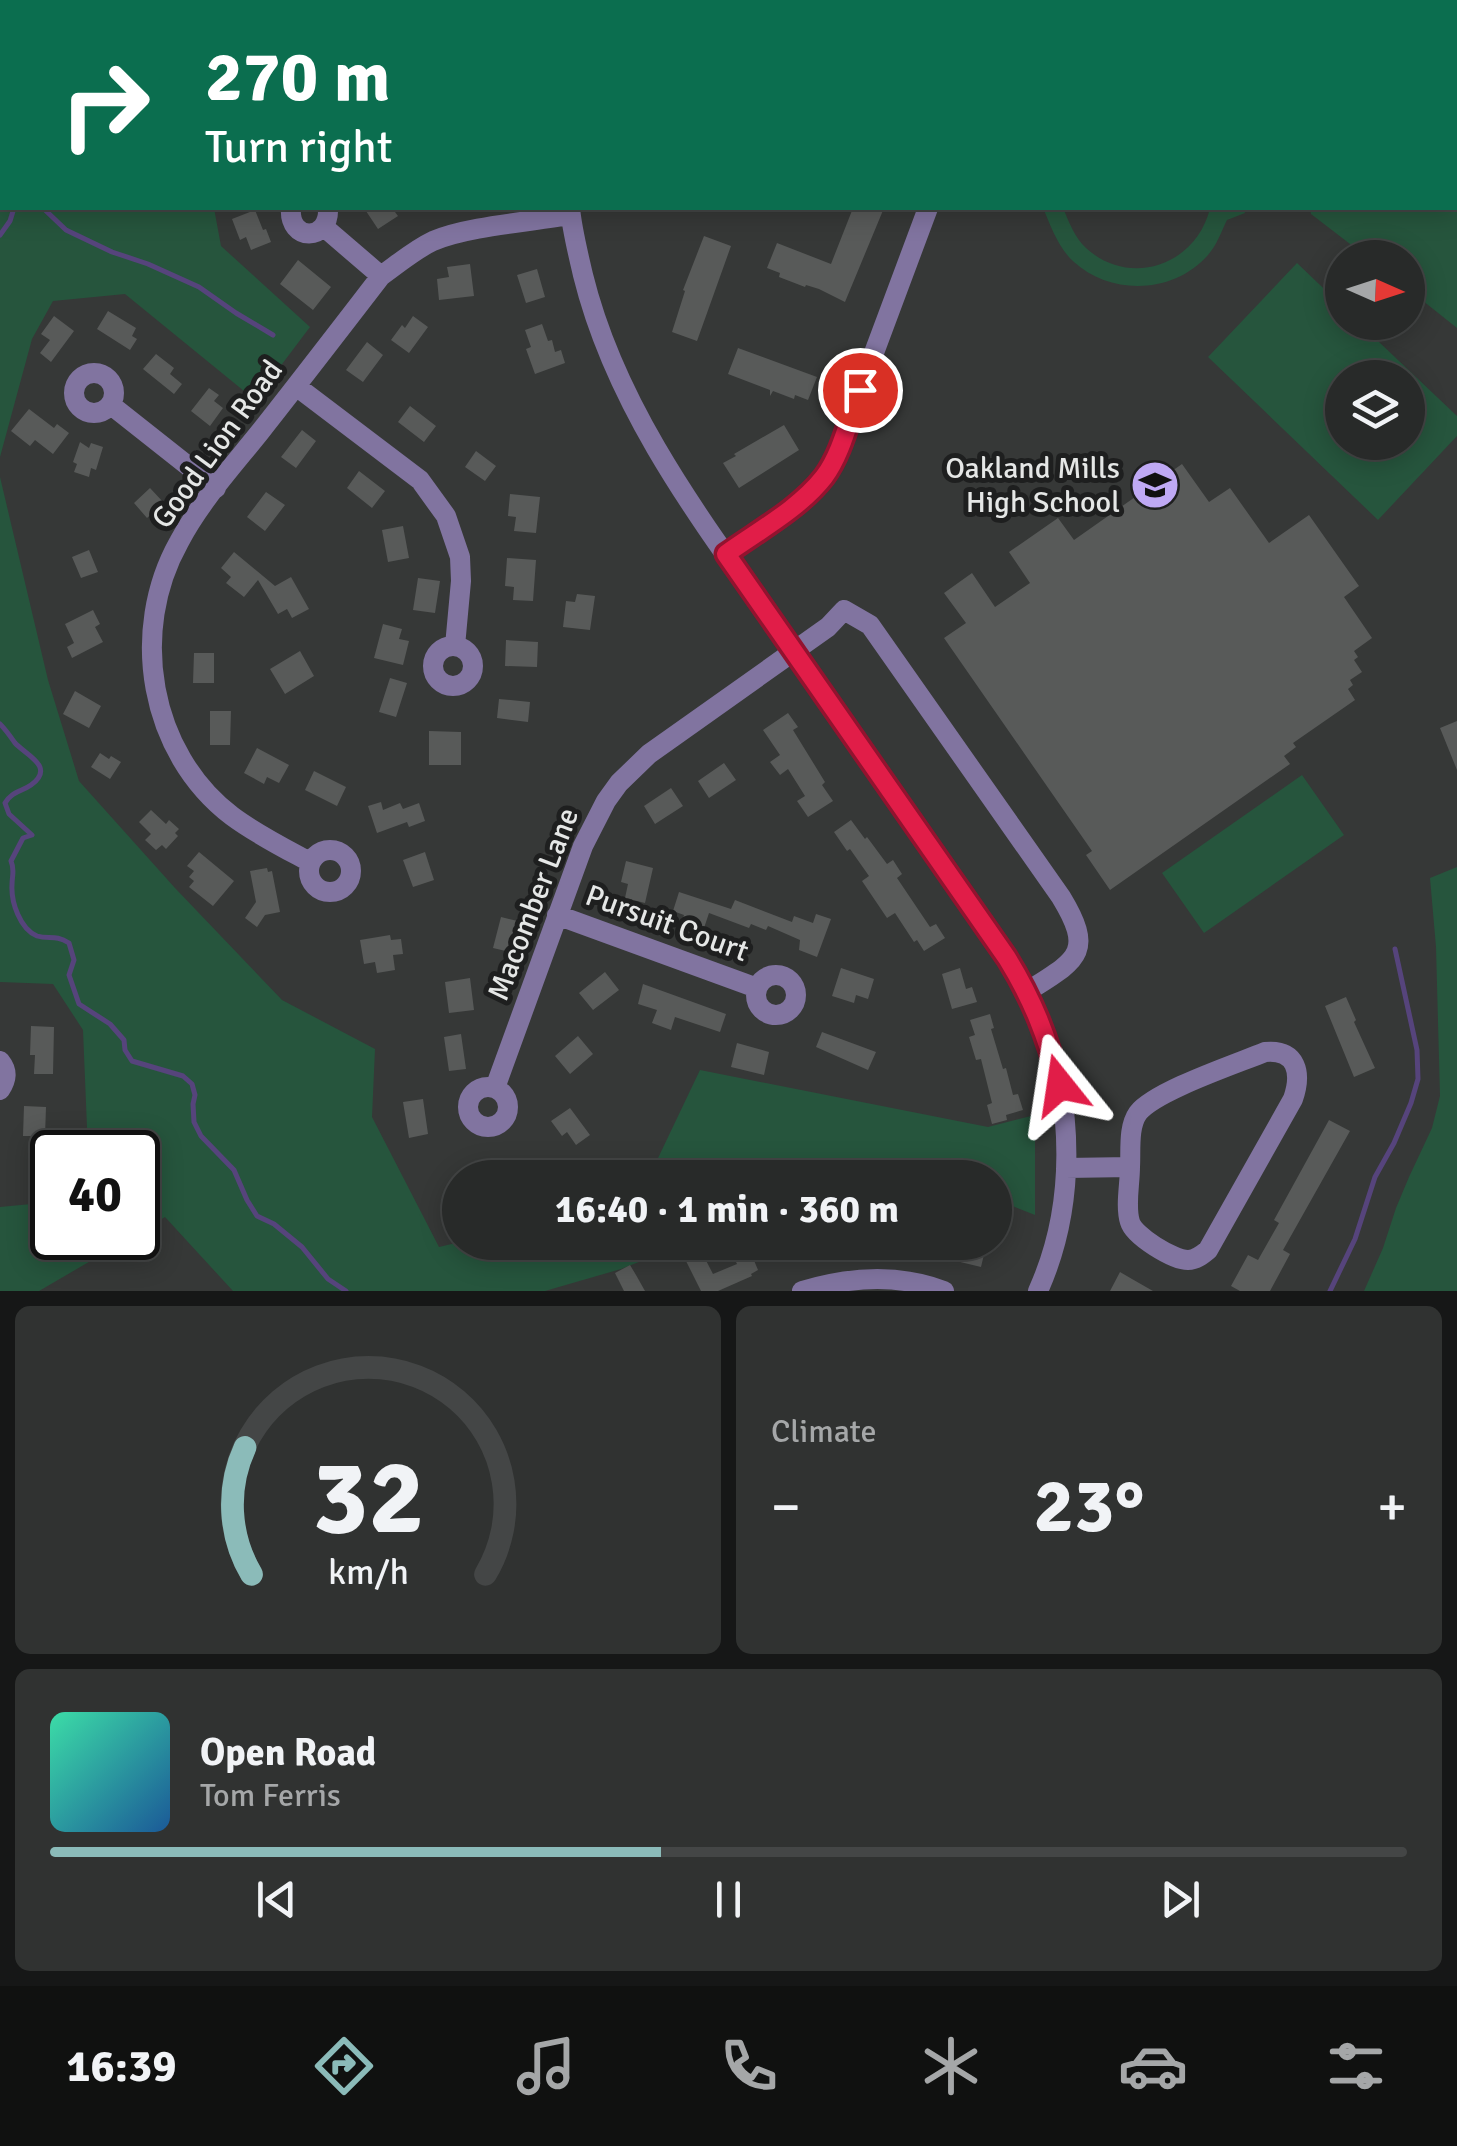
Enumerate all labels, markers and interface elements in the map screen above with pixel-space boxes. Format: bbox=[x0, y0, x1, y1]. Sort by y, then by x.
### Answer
text: 270 m bbox=[205, 34, 390, 120]
icon: right bbox=[40, 40, 170, 170]
text: Turn right bbox=[205, 120, 393, 175]
north arrow bbox=[1325, 240, 1425, 340]
map controls bbox=[1325, 240, 1425, 460]
pin bbox=[818, 348, 903, 433]
street label: Good Lion Road bbox=[144, 353, 291, 536]
button: layers bbox=[1325, 360, 1425, 460]
icon: arrive bbox=[833, 363, 888, 418]
place label: Oakland Mills High School bbox=[945, 450, 1120, 521]
school or university icon: Oakland Mills High School bbox=[1129, 459, 1181, 511]
street label: Macomber Lane bbox=[480, 803, 587, 1006]
street label: Pursuit Court bbox=[580, 877, 753, 970]
position arrow bbox=[1008, 1033, 1112, 1137]
speed limit sign: 40 bbox=[30, 1130, 160, 1260]
text: 16:40 · 1 min · 360 m bbox=[555, 1186, 899, 1233]
text: Climate bbox=[771, 1412, 877, 1451]
text: 32 bbox=[312, 1434, 424, 1562]
text: 23° bbox=[1034, 1460, 1145, 1553]
text: − bbox=[771, 1473, 801, 1541]
text: + bbox=[1377, 1473, 1407, 1541]
text: km/h bbox=[328, 1550, 408, 1594]
text: Open Road bbox=[200, 1729, 376, 1776]
text: Tom Ferris bbox=[200, 1776, 341, 1815]
icon: previous bbox=[249, 1872, 304, 1927]
icon: pause bbox=[701, 1872, 756, 1927]
icon: next bbox=[1153, 1872, 1208, 1927]
icon: directions bbox=[309, 2031, 379, 2101]
icon: music bbox=[511, 2031, 581, 2101]
icon: phone bbox=[714, 2031, 784, 2101]
icon: climate bbox=[916, 2031, 986, 2101]
icon: car bbox=[1118, 2031, 1188, 2101]
icon: filters bbox=[1321, 2031, 1391, 2101]
text: 16:39 bbox=[66, 2039, 177, 2094]

